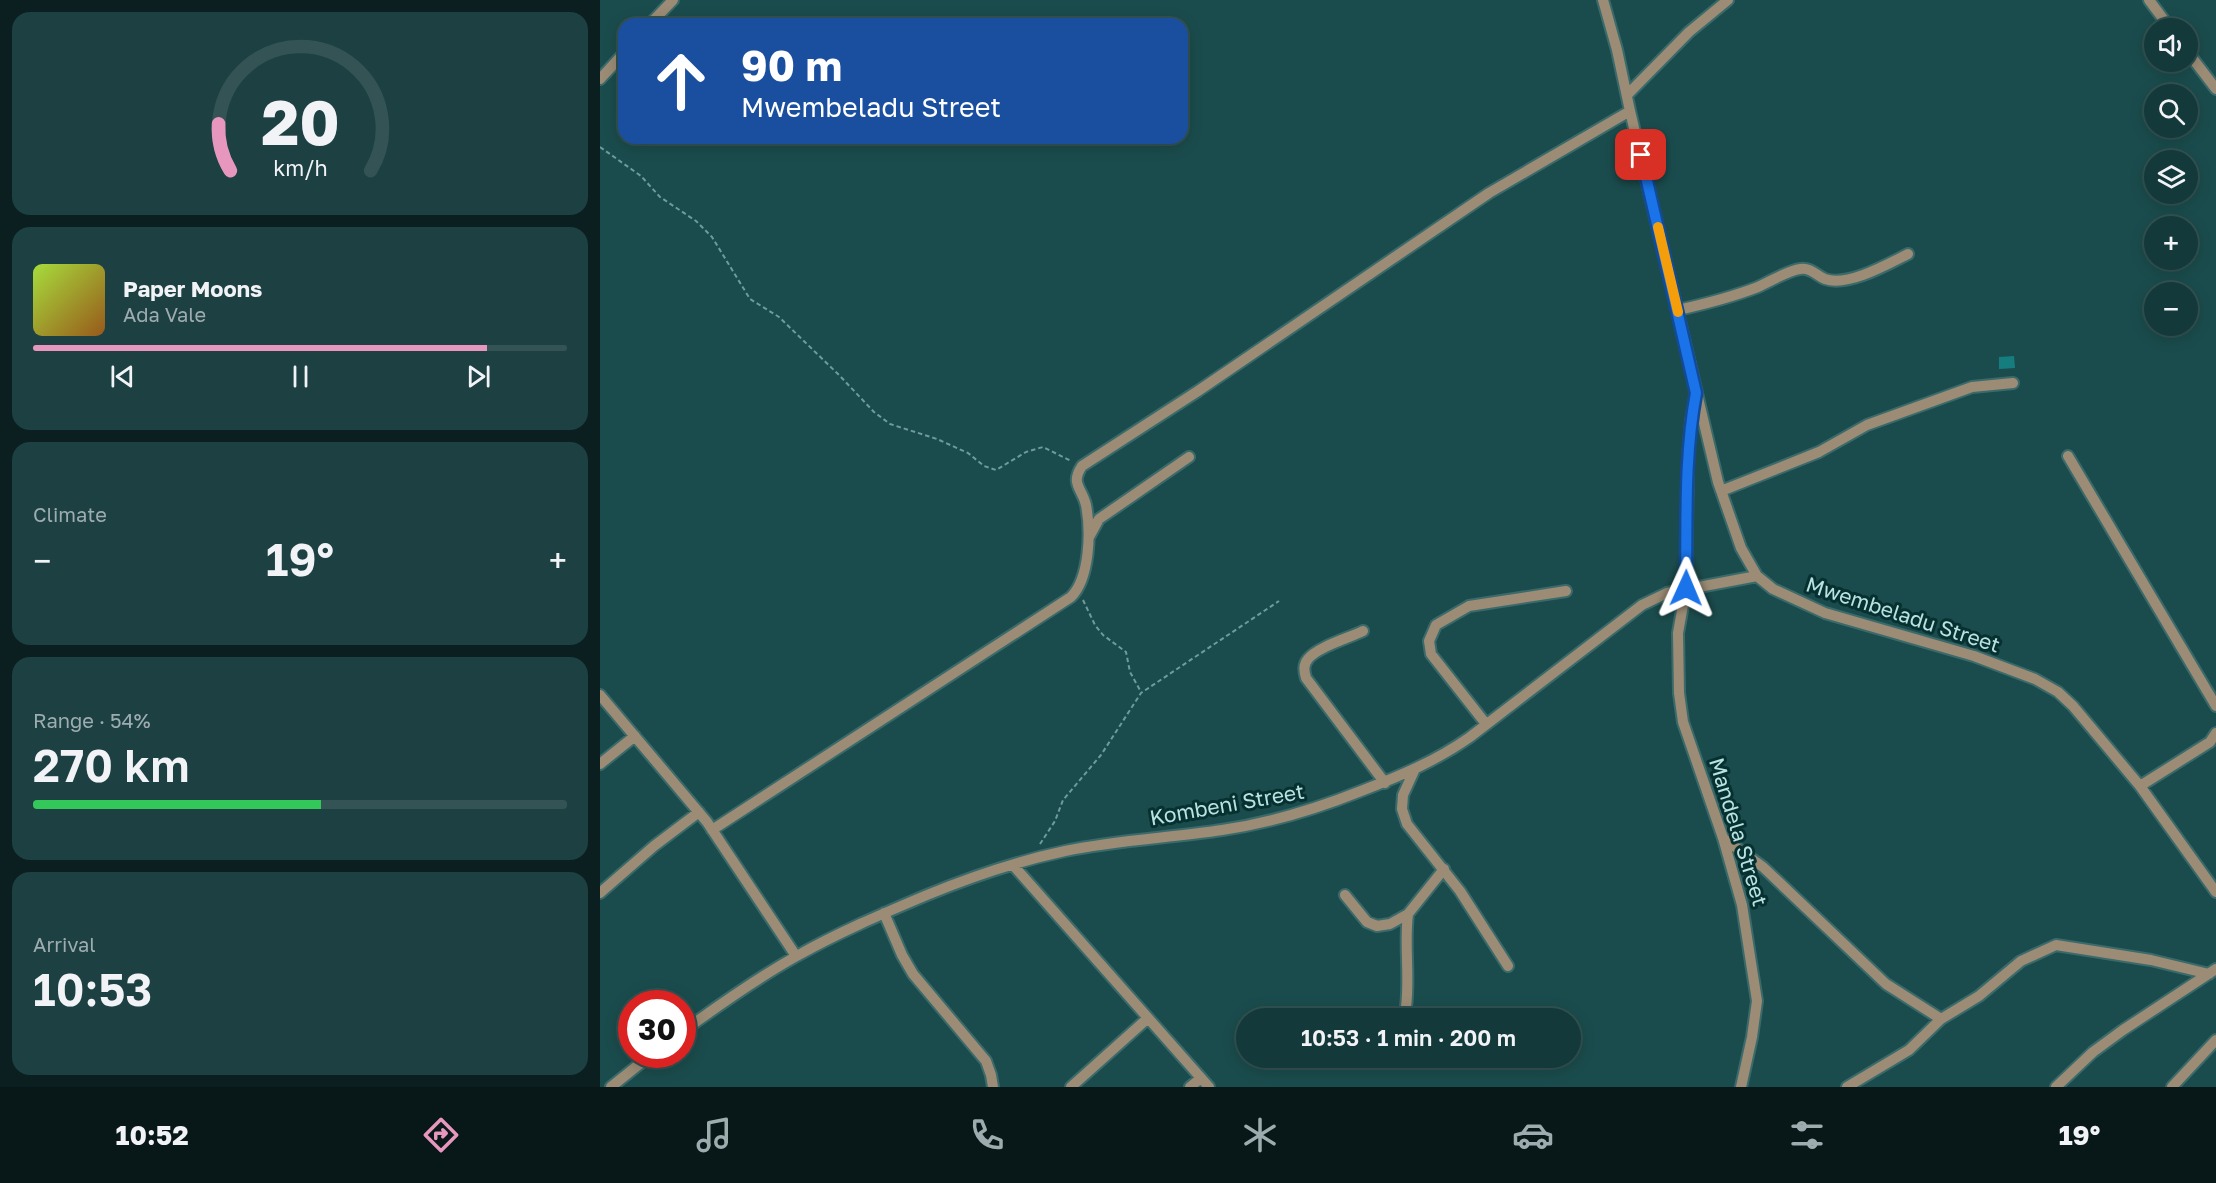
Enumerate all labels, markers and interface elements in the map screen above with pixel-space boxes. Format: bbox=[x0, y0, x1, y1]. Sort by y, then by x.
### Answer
map controls bbox=[2144, 18, 2198, 336]
button: sound bbox=[2144, 18, 2198, 72]
text: 90 m bbox=[741, 40, 842, 90]
icon: ahead bbox=[642, 42, 720, 120]
text: 20 bbox=[261, 84, 339, 159]
button: search bbox=[2144, 84, 2198, 138]
text: Mwembeladu Street bbox=[741, 91, 1001, 123]
pin bbox=[1615, 129, 1666, 180]
icon: arrive bbox=[1624, 138, 1657, 171]
button: layers bbox=[2144, 150, 2198, 204]
text: km/h bbox=[273, 155, 327, 181]
button: + bbox=[2144, 216, 2198, 270]
text: Paper Moons bbox=[123, 275, 262, 302]
button: − bbox=[2144, 282, 2198, 336]
text: Ada Vale bbox=[123, 302, 206, 326]
icon: previous bbox=[106, 360, 139, 393]
icon: pause bbox=[284, 360, 317, 393]
icon: next bbox=[462, 360, 495, 393]
text: Climate bbox=[33, 502, 107, 526]
text: 19° bbox=[266, 532, 334, 586]
text: − bbox=[33, 541, 51, 580]
text: + bbox=[549, 541, 567, 580]
position arrow bbox=[1654, 556, 1718, 620]
street label: Mwembeladu Street bbox=[1803, 570, 2004, 658]
text: Range · 54% bbox=[33, 708, 151, 732]
text: 270 km bbox=[33, 738, 190, 792]
street label: Mandela Street bbox=[1704, 754, 1774, 909]
street label: Kombeni Street bbox=[1148, 778, 1306, 830]
text: Arrival bbox=[33, 932, 96, 956]
text: 10:53 bbox=[33, 962, 153, 1016]
speed limit sign: 30 bbox=[618, 990, 696, 1068]
text: 10:53 · 1 min · 200 m bbox=[1301, 1024, 1516, 1051]
icon: directions bbox=[420, 1114, 462, 1156]
icon: music bbox=[693, 1114, 735, 1156]
icon: phone bbox=[966, 1114, 1008, 1156]
icon: climate bbox=[1239, 1114, 1281, 1156]
icon: car bbox=[1512, 1114, 1554, 1156]
icon: filters bbox=[1786, 1114, 1828, 1156]
text: 10:52 bbox=[116, 1119, 189, 1151]
text: 19° bbox=[2059, 1119, 2100, 1151]

